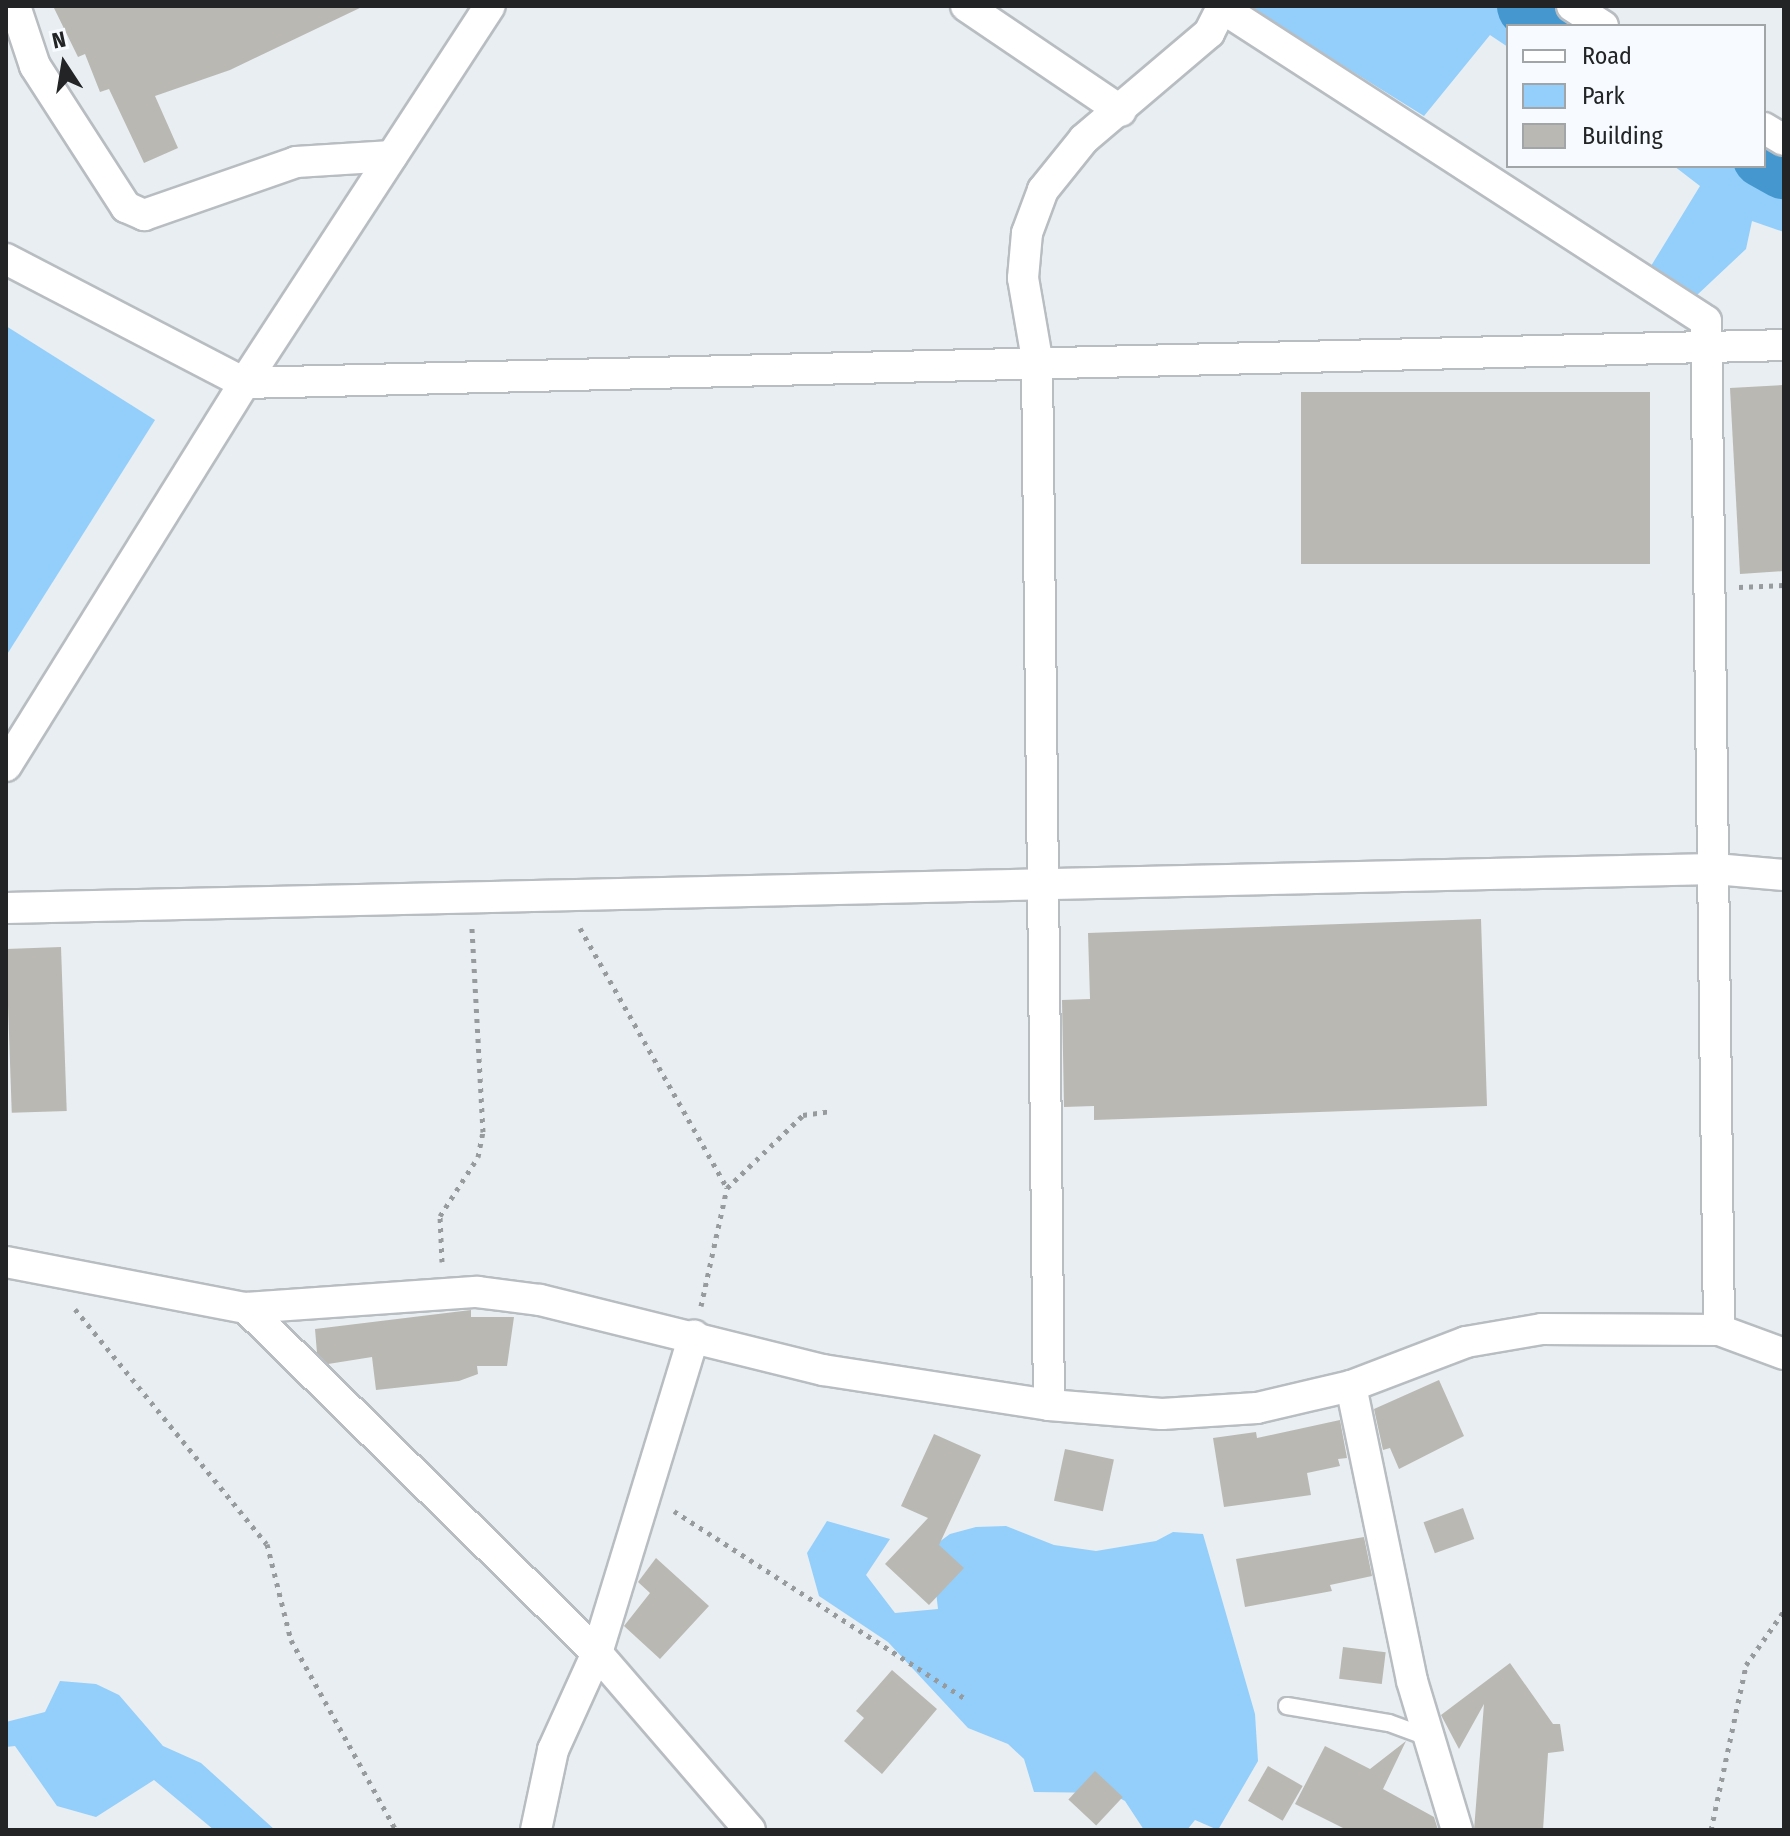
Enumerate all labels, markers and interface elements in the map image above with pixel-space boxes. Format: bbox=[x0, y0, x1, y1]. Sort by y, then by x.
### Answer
north arrow bbox=[24, 24, 104, 104]
legend bbox=[1506, 24, 1766, 168]
text: N bbox=[50, 25, 68, 55]
text: Road bbox=[1582, 42, 1632, 70]
text: Park bbox=[1582, 82, 1625, 110]
text: Building bbox=[1582, 122, 1663, 150]

